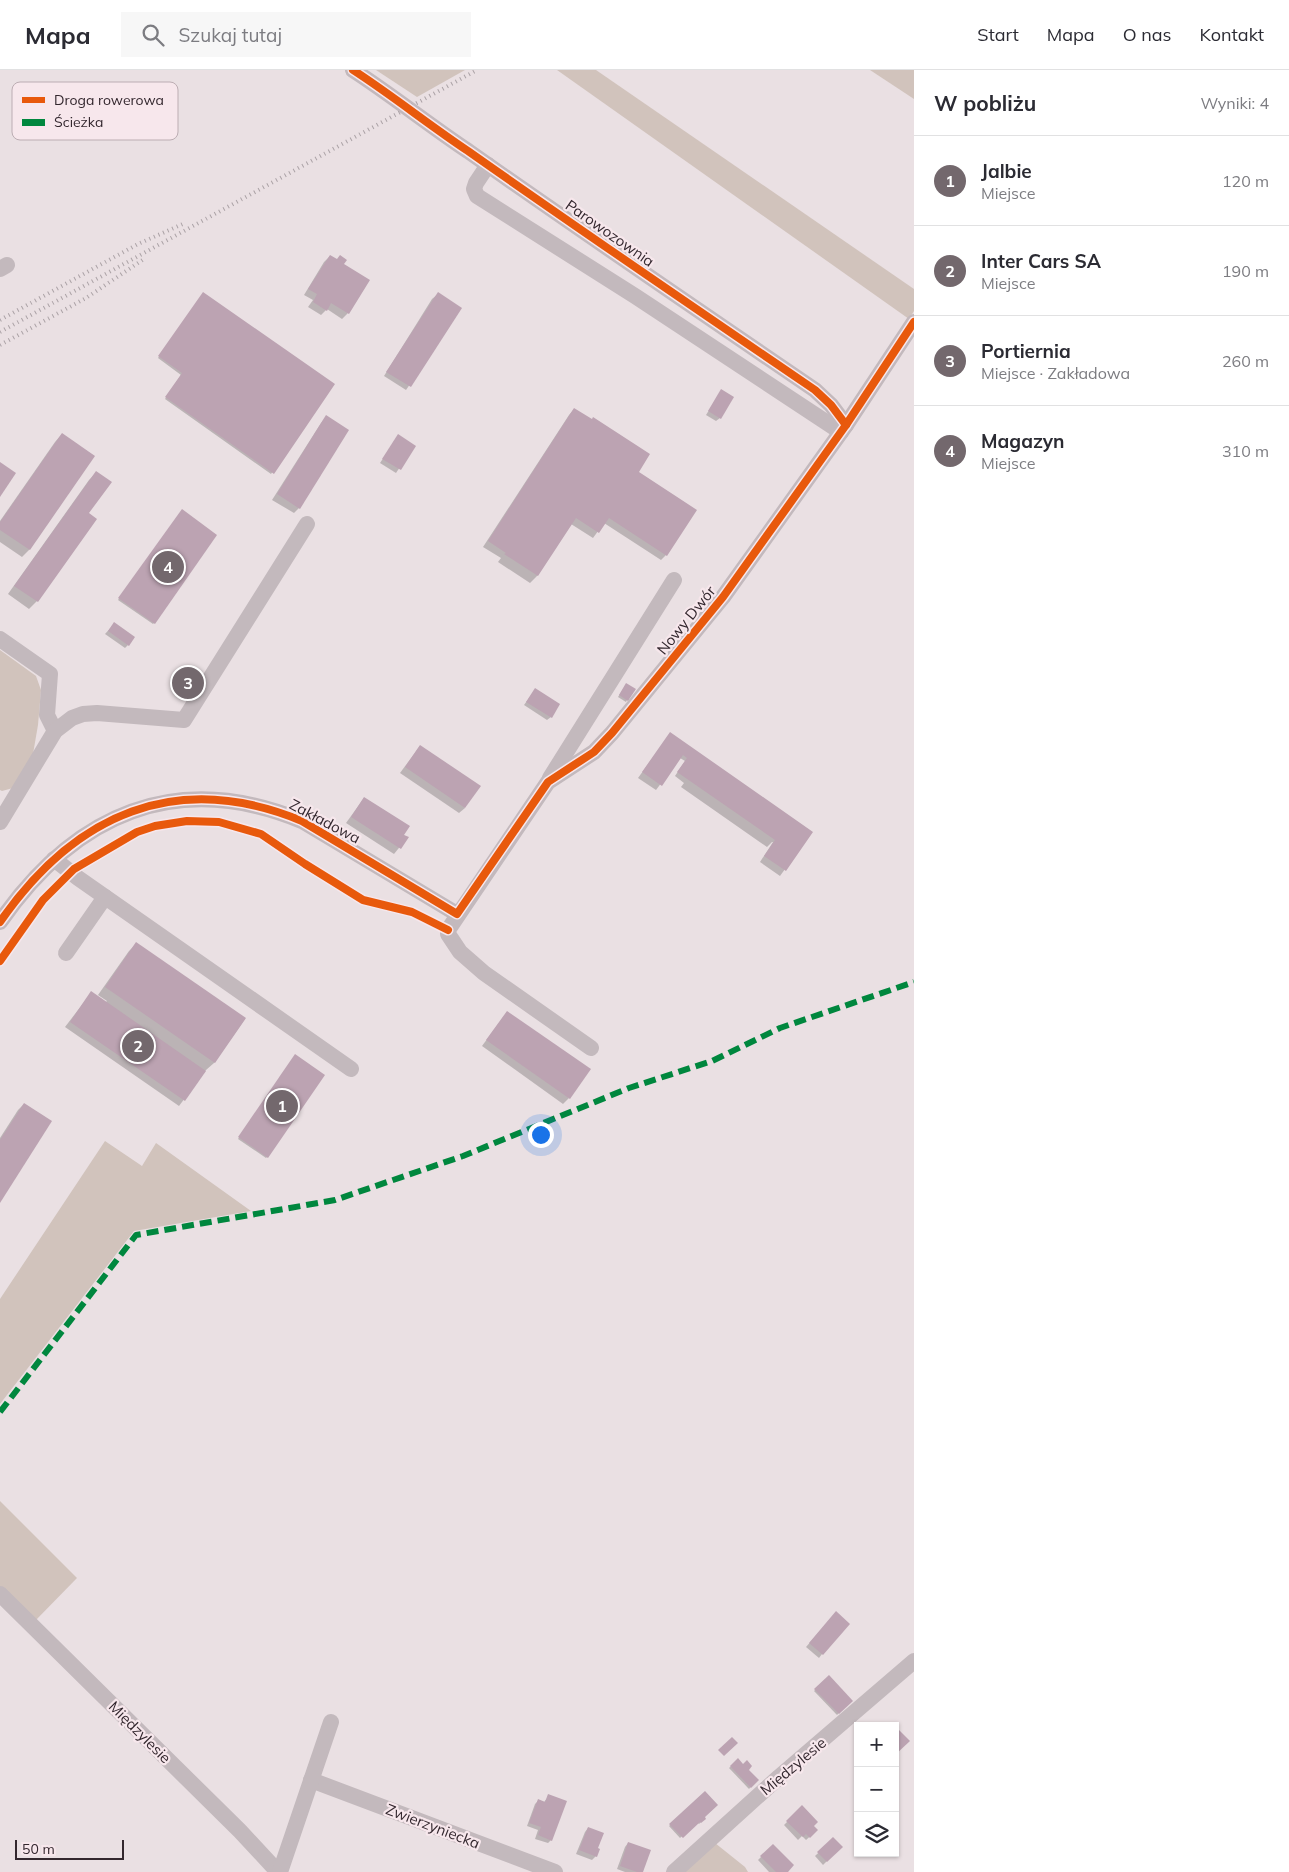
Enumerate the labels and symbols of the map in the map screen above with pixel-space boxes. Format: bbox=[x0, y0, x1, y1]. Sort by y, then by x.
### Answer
legend bbox=[12, 82, 178, 140]
text: Droga rowerowa bbox=[54, 91, 164, 109]
text: Ścieżka bbox=[54, 113, 103, 131]
street label: Parowozownia bbox=[562, 195, 658, 271]
pin: 4 bbox=[152, 548, 184, 586]
street label: Nowy Dwór bbox=[653, 581, 720, 658]
pin: 3 bbox=[172, 664, 204, 702]
street label: Zakładowa bbox=[286, 794, 364, 848]
pin: 2 bbox=[122, 1027, 154, 1065]
pin: 1 bbox=[266, 1087, 298, 1125]
your location bbox=[528, 1122, 554, 1148]
street label: Międzylesie bbox=[105, 1697, 175, 1767]
street label: Międzylesie bbox=[756, 1733, 830, 1799]
street label: Zwierzyniecka bbox=[383, 1799, 483, 1853]
scale bar bbox=[15, 1837, 124, 1860]

